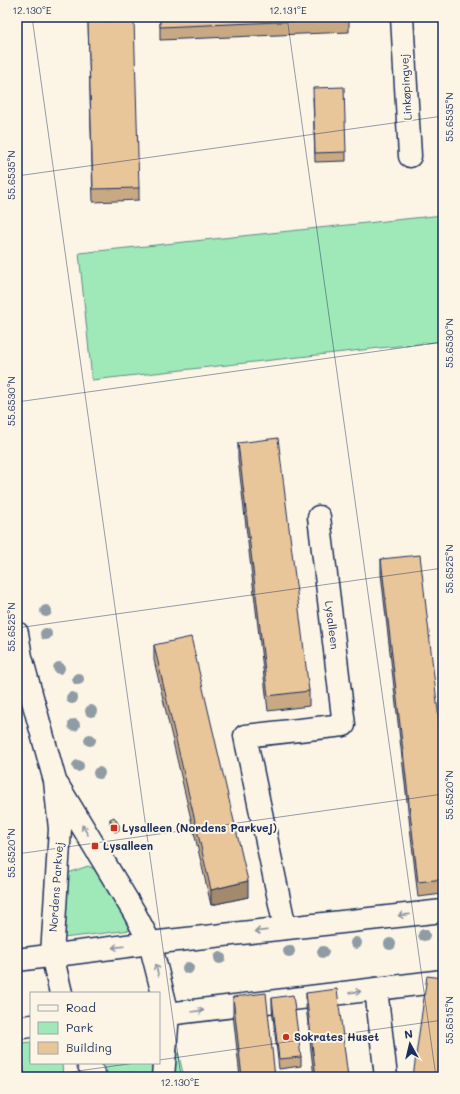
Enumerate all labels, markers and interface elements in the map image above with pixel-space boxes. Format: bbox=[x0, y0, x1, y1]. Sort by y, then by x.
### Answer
text: 12.130°E bbox=[12, 3, 52, 17]
text: 12.131°E bbox=[269, 3, 307, 17]
street label: Linkøpingvej bbox=[396, 53, 415, 121]
text: 55.6535°N bbox=[442, 92, 456, 142]
text: 55.6535°N bbox=[4, 150, 18, 200]
text: 55.6530°N bbox=[442, 318, 456, 368]
text: 55.6530°N bbox=[4, 376, 18, 426]
text: 55.6525°N bbox=[442, 544, 456, 594]
street label: Lysalleen bbox=[322, 600, 343, 650]
text: 55.6525°N bbox=[4, 602, 18, 652]
text: 55.6520°N bbox=[442, 770, 456, 820]
place label: Lysalleen (Nordens Parkvej) bbox=[122, 820, 277, 835]
marker: Lysalleen (Nordens Parkvej) bbox=[109, 823, 119, 833]
one-way arrow bbox=[81, 825, 89, 836]
text: 55.6520°N bbox=[4, 828, 18, 878]
place label: Lysalleen bbox=[103, 838, 153, 853]
street label: Nordens Parkvej bbox=[45, 841, 66, 932]
marker: Lysalleen bbox=[90, 841, 100, 851]
one-way arrow bbox=[398, 911, 411, 919]
one-way arrow bbox=[255, 927, 268, 935]
one-way arrow bbox=[112, 943, 125, 951]
one-way arrow bbox=[153, 963, 160, 976]
one-way arrow bbox=[348, 988, 361, 996]
legend bbox=[30, 992, 160, 1064]
text: 55.6515°N bbox=[442, 996, 456, 1044]
text: Road bbox=[66, 999, 96, 1015]
one-way arrow bbox=[191, 1007, 204, 1014]
text: Park bbox=[66, 1019, 93, 1035]
north arrow bbox=[390, 1024, 430, 1064]
text: N bbox=[403, 1026, 414, 1042]
place label: Sokrates Huset bbox=[294, 1029, 379, 1044]
marker: Sokrates Huset bbox=[281, 1032, 291, 1042]
text: Building bbox=[66, 1039, 112, 1055]
text: 12.130°E bbox=[160, 1075, 200, 1089]

